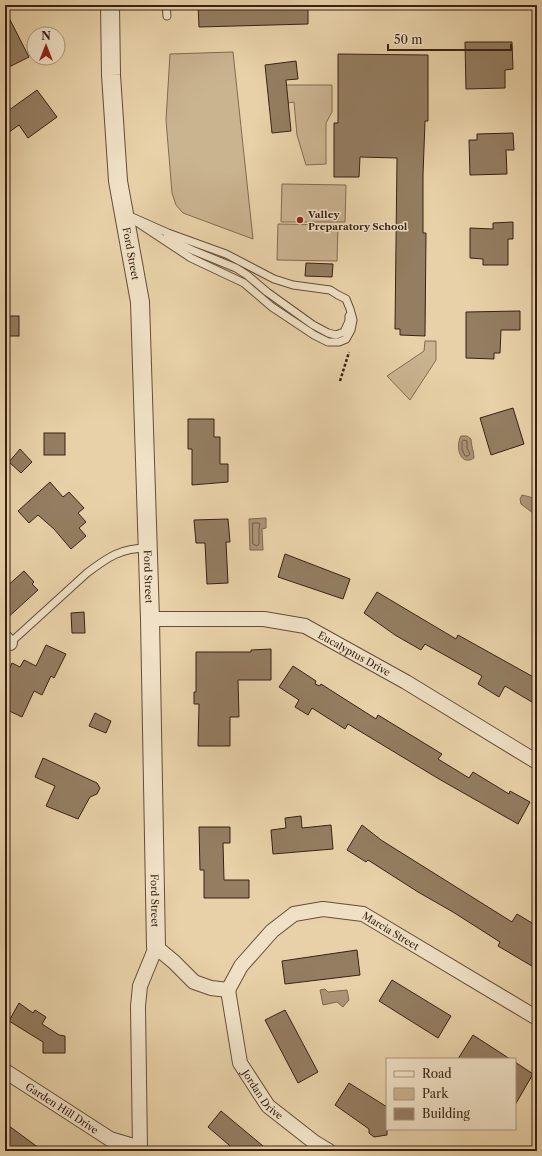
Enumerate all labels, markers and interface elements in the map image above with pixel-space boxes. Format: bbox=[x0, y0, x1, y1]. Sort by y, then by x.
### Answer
north arrow bbox=[26, 26, 66, 66]
scale bar bbox=[388, 26, 511, 52]
text: N bbox=[41, 29, 51, 43]
text: 50 m bbox=[394, 32, 423, 47]
place label: Valley Preparatory School bbox=[307, 208, 408, 233]
marker: Valley Preparatory School bbox=[295, 215, 305, 225]
street label: Ford Street bbox=[120, 226, 142, 282]
street label: Ford Street bbox=[141, 550, 156, 604]
street label: Eucalyptus Drive bbox=[316, 628, 393, 679]
street label: Ford Street bbox=[148, 874, 162, 928]
street label: Marcia Street bbox=[360, 909, 422, 953]
legend bbox=[386, 1058, 516, 1130]
street label: Jordan Drive bbox=[238, 1066, 286, 1123]
text: Road bbox=[422, 1066, 452, 1081]
street label: Garden Hill Drive bbox=[23, 1080, 101, 1137]
text: Park bbox=[422, 1086, 449, 1101]
text: Building bbox=[422, 1106, 470, 1121]

